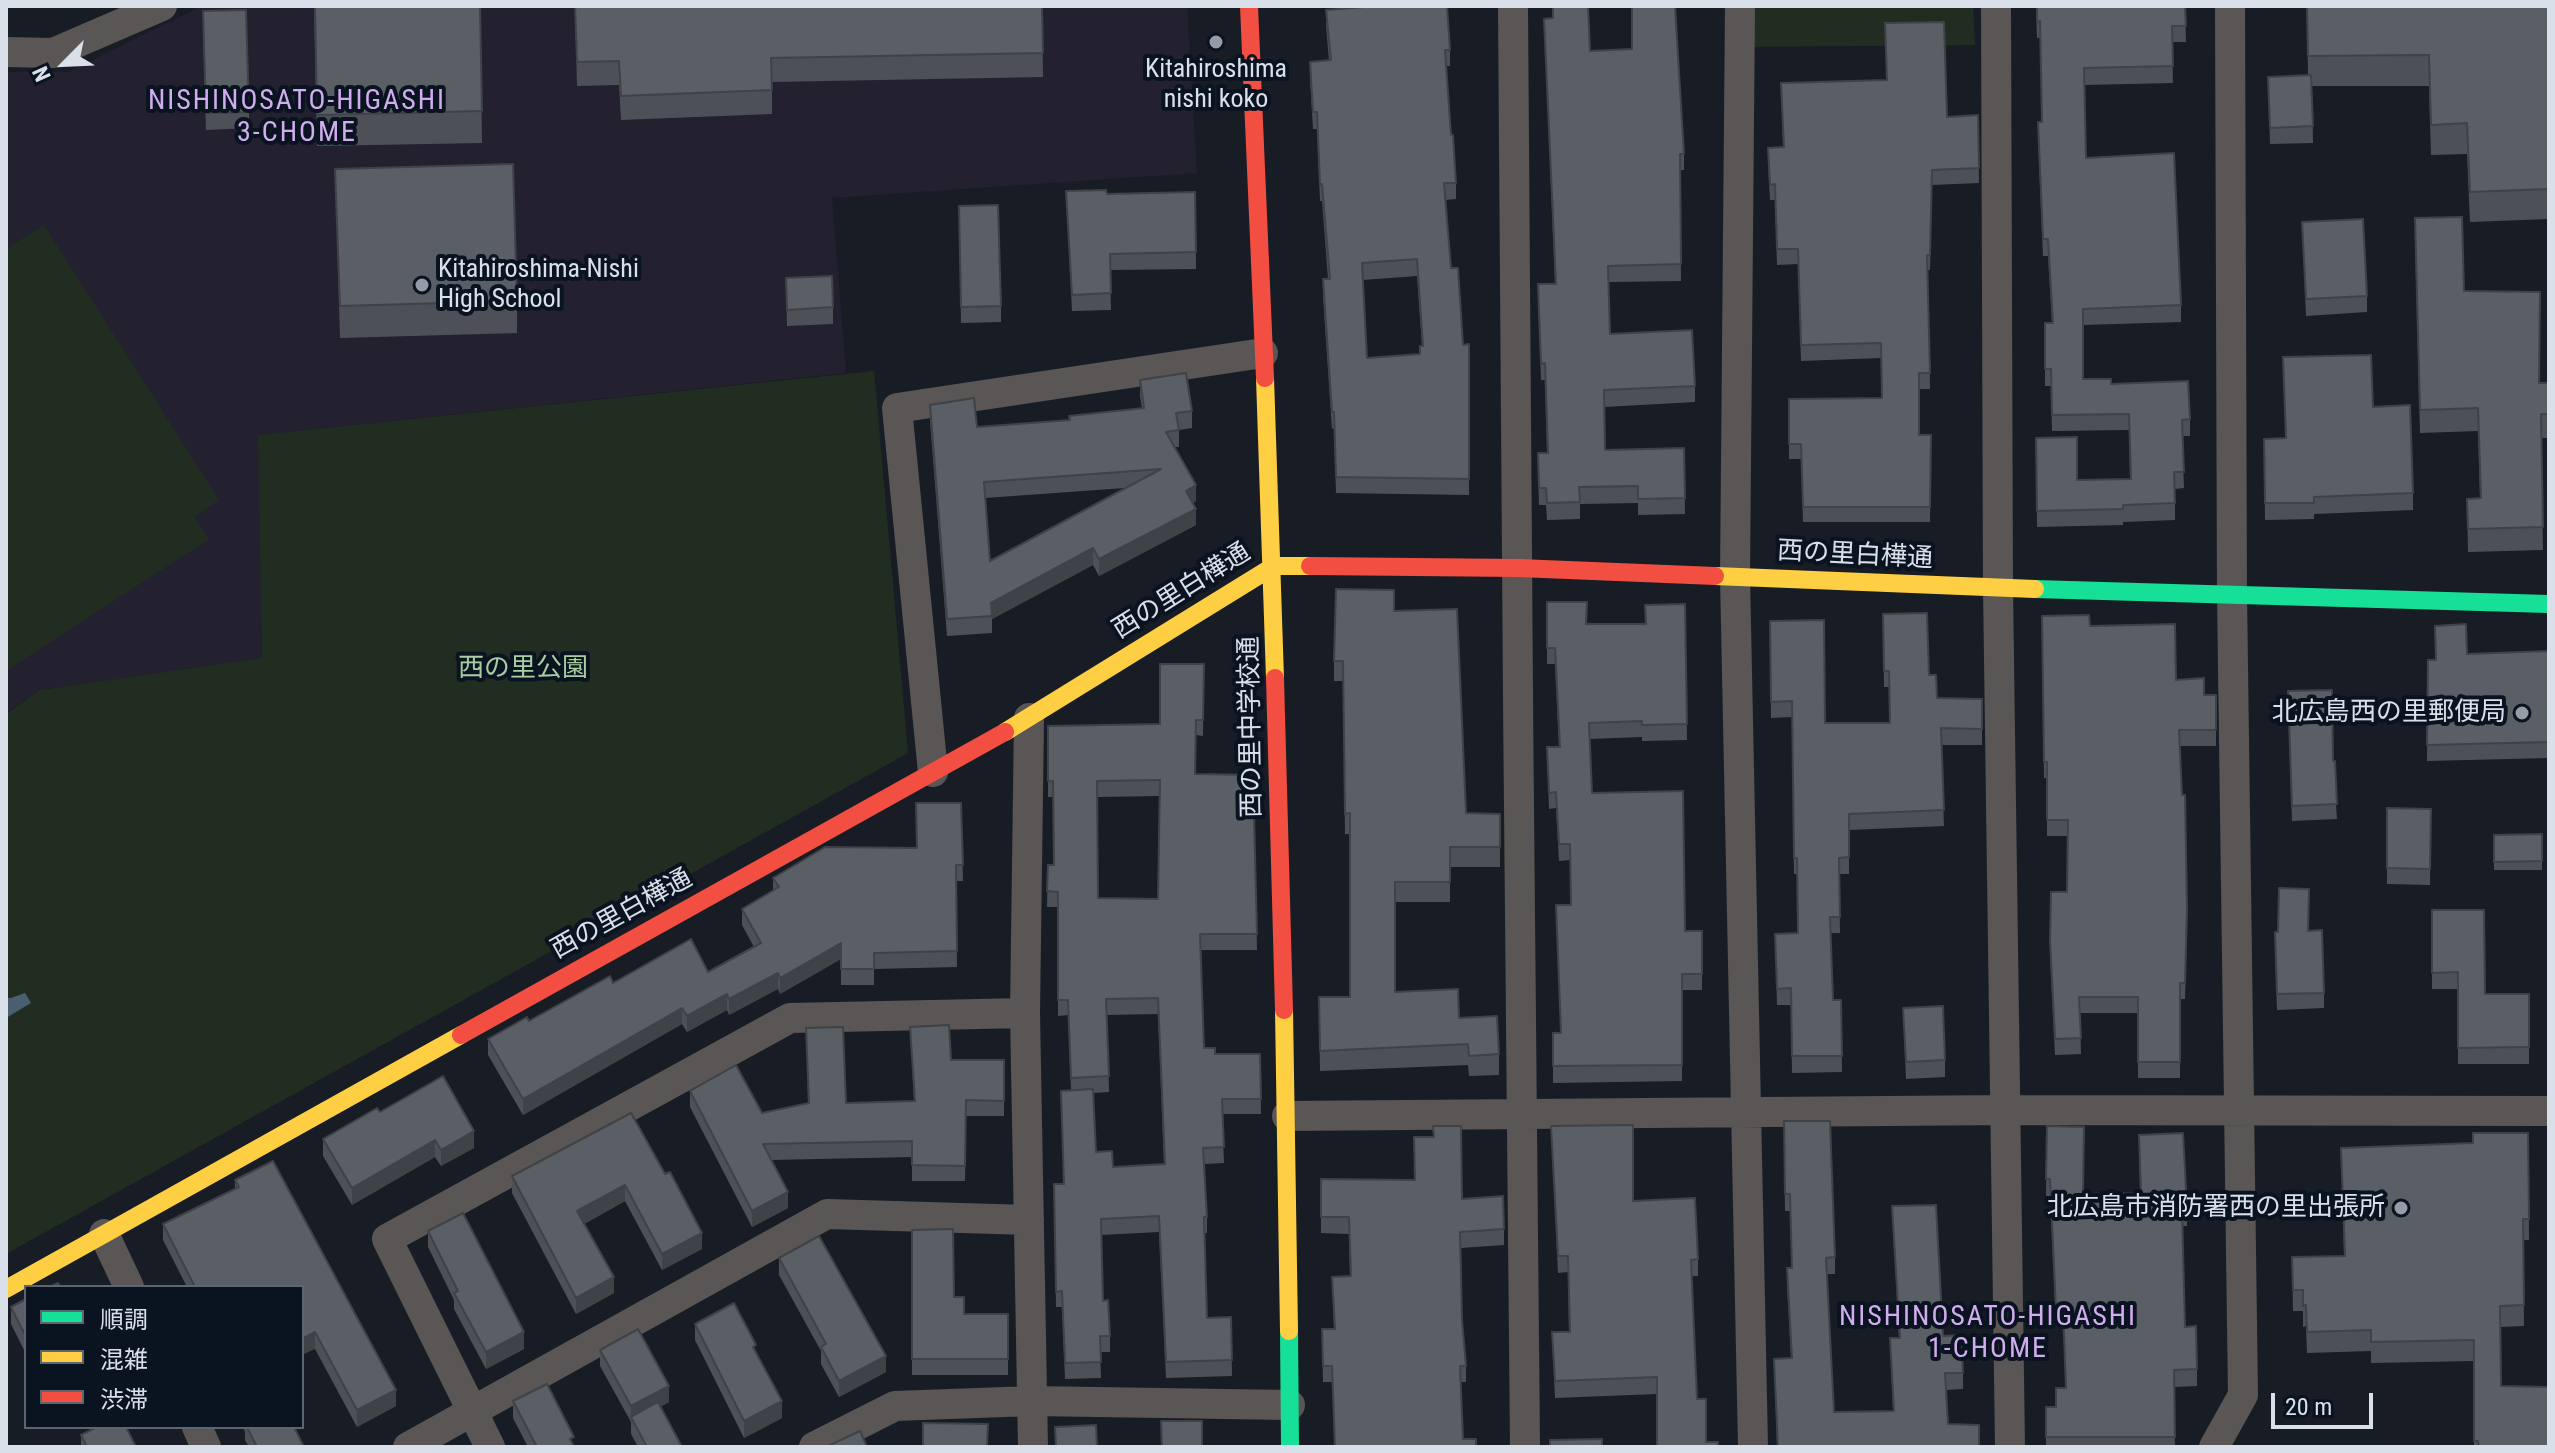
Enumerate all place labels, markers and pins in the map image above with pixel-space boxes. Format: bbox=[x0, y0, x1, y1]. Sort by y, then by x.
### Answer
marker: Kitahiroshima nishi koko bbox=[1207, 33, 1225, 51]
place label: Kitahiroshima nishi koko bbox=[1145, 54, 1287, 116]
place label: Kitahiroshima-Nishi High School bbox=[438, 254, 639, 316]
marker: Kitahiroshima-Nishi High School bbox=[413, 276, 431, 294]
place label: 北広島西の里郵便局 bbox=[2272, 697, 2506, 729]
marker: 北広島西の里郵便局 bbox=[2513, 704, 2531, 722]
place label: 北広島市消防署西の里出張所 bbox=[2047, 1192, 2385, 1224]
marker: 北広島市消防署西の里出張所 bbox=[2392, 1199, 2410, 1217]

